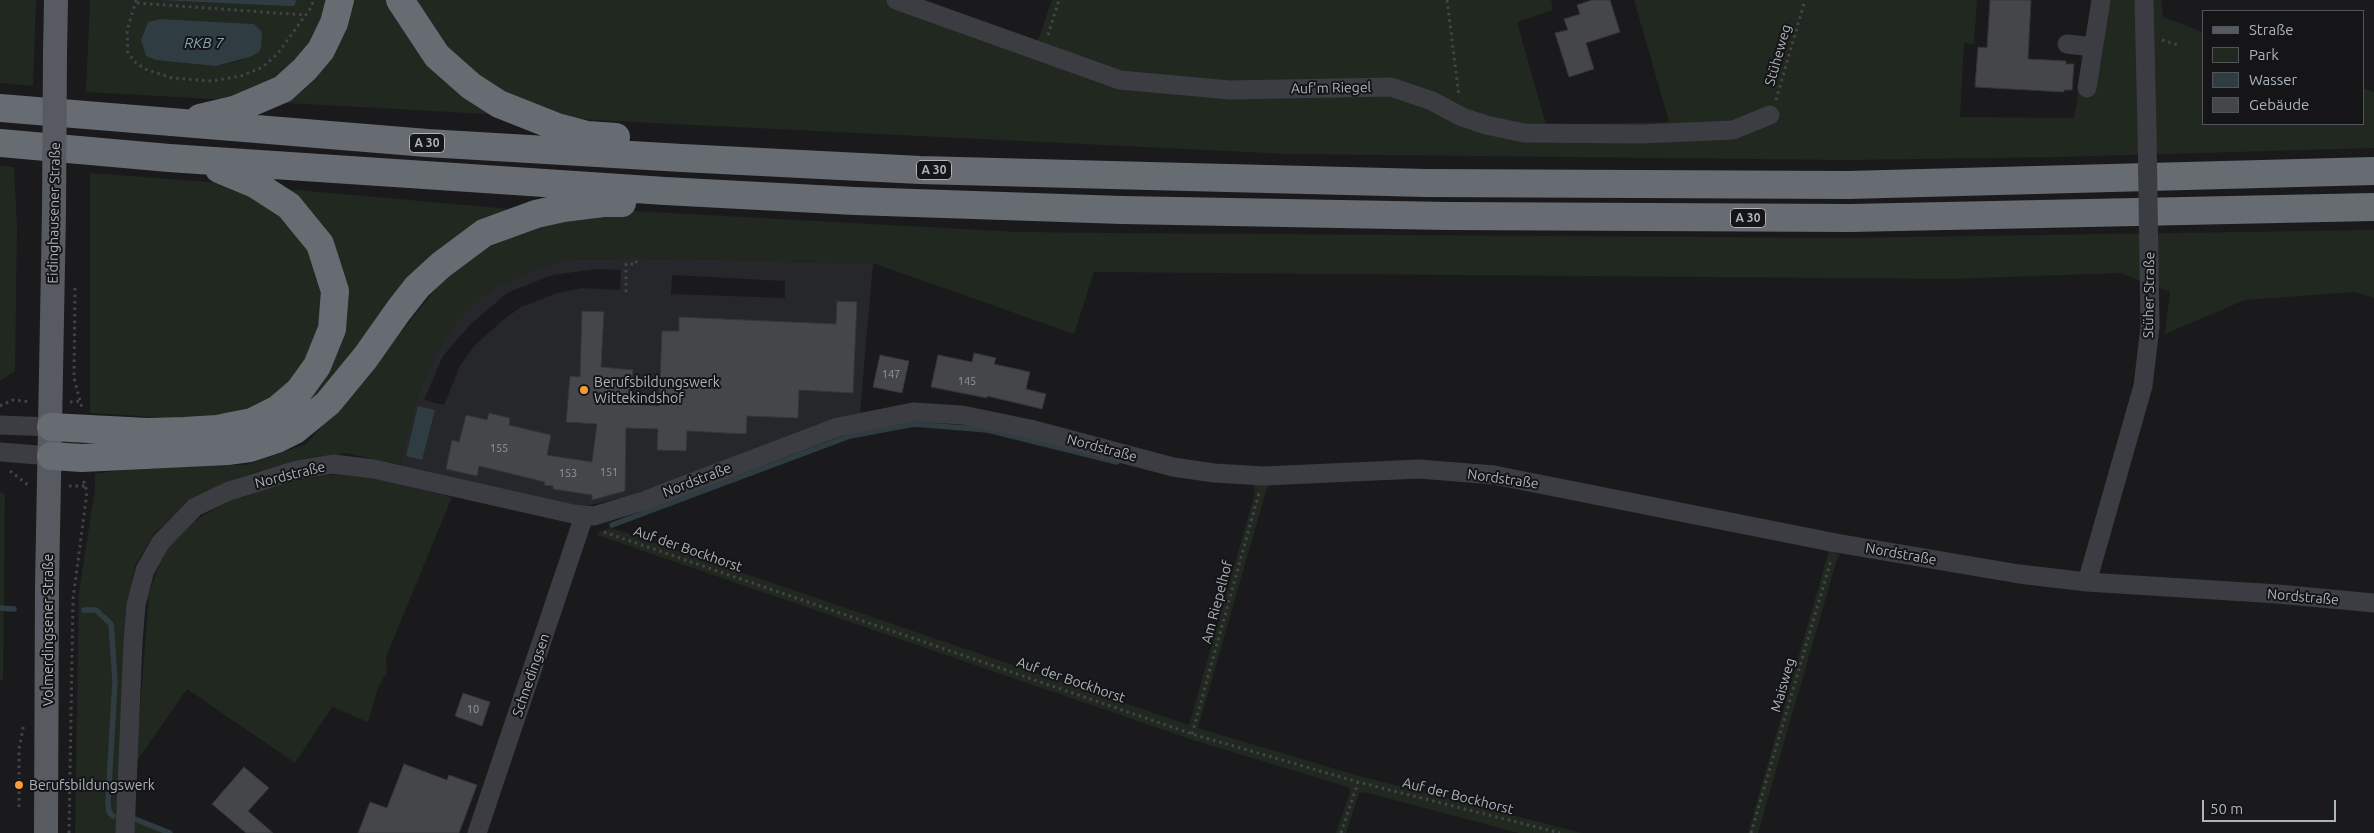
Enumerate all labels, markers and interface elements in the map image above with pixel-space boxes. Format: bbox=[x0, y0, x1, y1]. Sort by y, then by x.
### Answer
legend bbox=[2202, 10, 2364, 125]
text: Straße bbox=[2249, 21, 2293, 38]
street label: Stüheweg bbox=[1761, 22, 1795, 88]
water label: RKB 7 bbox=[184, 34, 224, 52]
text: Park bbox=[2249, 46, 2279, 63]
text: Wasser bbox=[2249, 71, 2297, 88]
street label: Auf'm Riegel bbox=[1291, 79, 1371, 97]
text: Gebäude bbox=[2249, 96, 2309, 113]
road number: A 30 bbox=[410, 134, 444, 152]
street label: Eidinghausener Straße bbox=[44, 142, 64, 284]
road number: A 30 bbox=[916, 160, 952, 180]
road number: A 30 bbox=[1730, 208, 1766, 228]
street label: Stüher Straße bbox=[2140, 252, 2158, 338]
house number: 147 bbox=[882, 367, 900, 381]
place label: Berufsbildungswerk Wittekindshof bbox=[594, 374, 720, 407]
house number: 145 bbox=[958, 374, 976, 388]
marker: Berufsbildungswerk Wittekindshof bbox=[578, 384, 590, 396]
street label: Nordstraße bbox=[1065, 431, 1139, 465]
house number: 155 bbox=[490, 441, 508, 455]
street label: Nordstraße bbox=[253, 458, 327, 492]
street label: Nordstraße bbox=[660, 459, 734, 501]
house number: 151 bbox=[600, 465, 618, 479]
house number: 153 bbox=[559, 466, 577, 480]
street label: Nordstraße bbox=[1466, 466, 1540, 492]
street label: Auf der Bockhorst bbox=[631, 523, 745, 575]
street label: Nordstraße bbox=[1864, 539, 1938, 569]
street label: Volmerdingsener Straße bbox=[40, 554, 56, 706]
street label: Am Riepelhof bbox=[1198, 559, 1236, 645]
street label: Nordstraße bbox=[2266, 585, 2340, 609]
street label: Schnedingsen bbox=[509, 631, 553, 719]
street label: Auf der Bockhorst bbox=[1014, 654, 1128, 706]
street label: Maisweg bbox=[1767, 656, 1799, 714]
house number: 10 bbox=[467, 702, 479, 716]
street label: Auf der Bockhorst bbox=[1401, 774, 1515, 818]
place label: Berufsbildungswerk bbox=[29, 777, 155, 793]
marker: Berufsbildungswerk bbox=[13, 779, 25, 791]
scale bar bbox=[2204, 790, 2338, 822]
text: 50 m bbox=[2210, 800, 2243, 817]

